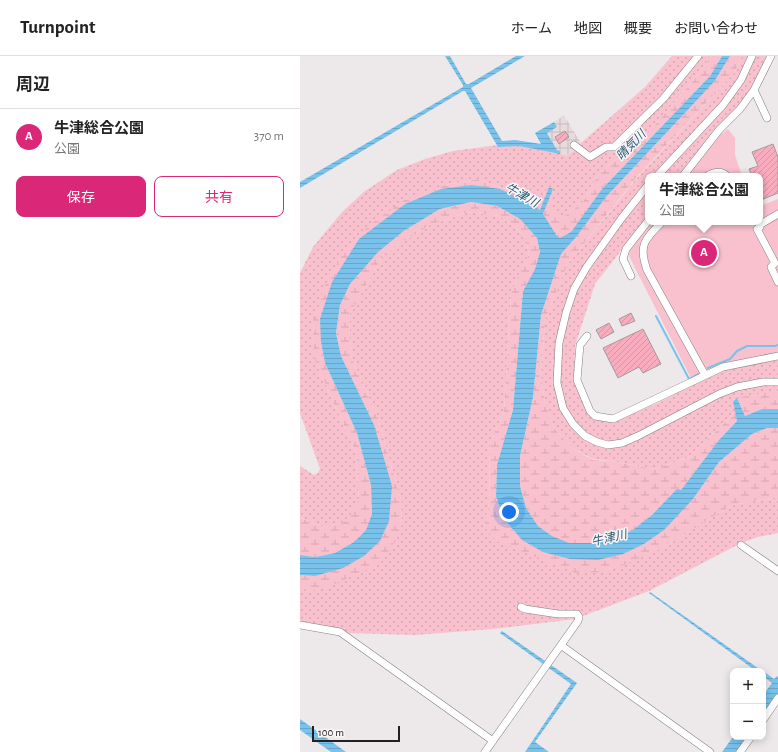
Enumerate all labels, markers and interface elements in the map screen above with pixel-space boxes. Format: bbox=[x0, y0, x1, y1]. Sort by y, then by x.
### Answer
text: Turnpoint bbox=[20, 18, 95, 37]
text: ホーム bbox=[510, 22, 552, 36]
text: 地図 bbox=[574, 22, 602, 36]
text: 概要 bbox=[624, 22, 652, 36]
text: お問い合わせ bbox=[674, 22, 758, 36]
text: 周辺 bbox=[16, 76, 50, 93]
text: 牛津総合公園 bbox=[54, 121, 144, 136]
water label: 晴気川 bbox=[613, 126, 649, 162]
text: A bbox=[25, 130, 33, 143]
text: 370 m bbox=[254, 130, 284, 143]
text: 公園 bbox=[54, 143, 80, 156]
popup bbox=[645, 173, 763, 225]
button: 保存 bbox=[16, 176, 146, 217]
button: 共有 bbox=[154, 176, 284, 217]
water label: 牛津川 bbox=[503, 180, 543, 210]
text: 牛津総合公園 bbox=[659, 183, 749, 198]
text: 公園 bbox=[659, 205, 685, 218]
pin: A bbox=[691, 238, 717, 268]
your location bbox=[499, 502, 519, 522]
water label: 牛津川 bbox=[590, 527, 630, 548]
map controls bbox=[730, 668, 766, 740]
button: + bbox=[730, 668, 766, 704]
button: − bbox=[730, 704, 766, 740]
scale bar bbox=[312, 724, 400, 743]
text: 100 m bbox=[318, 727, 344, 738]

